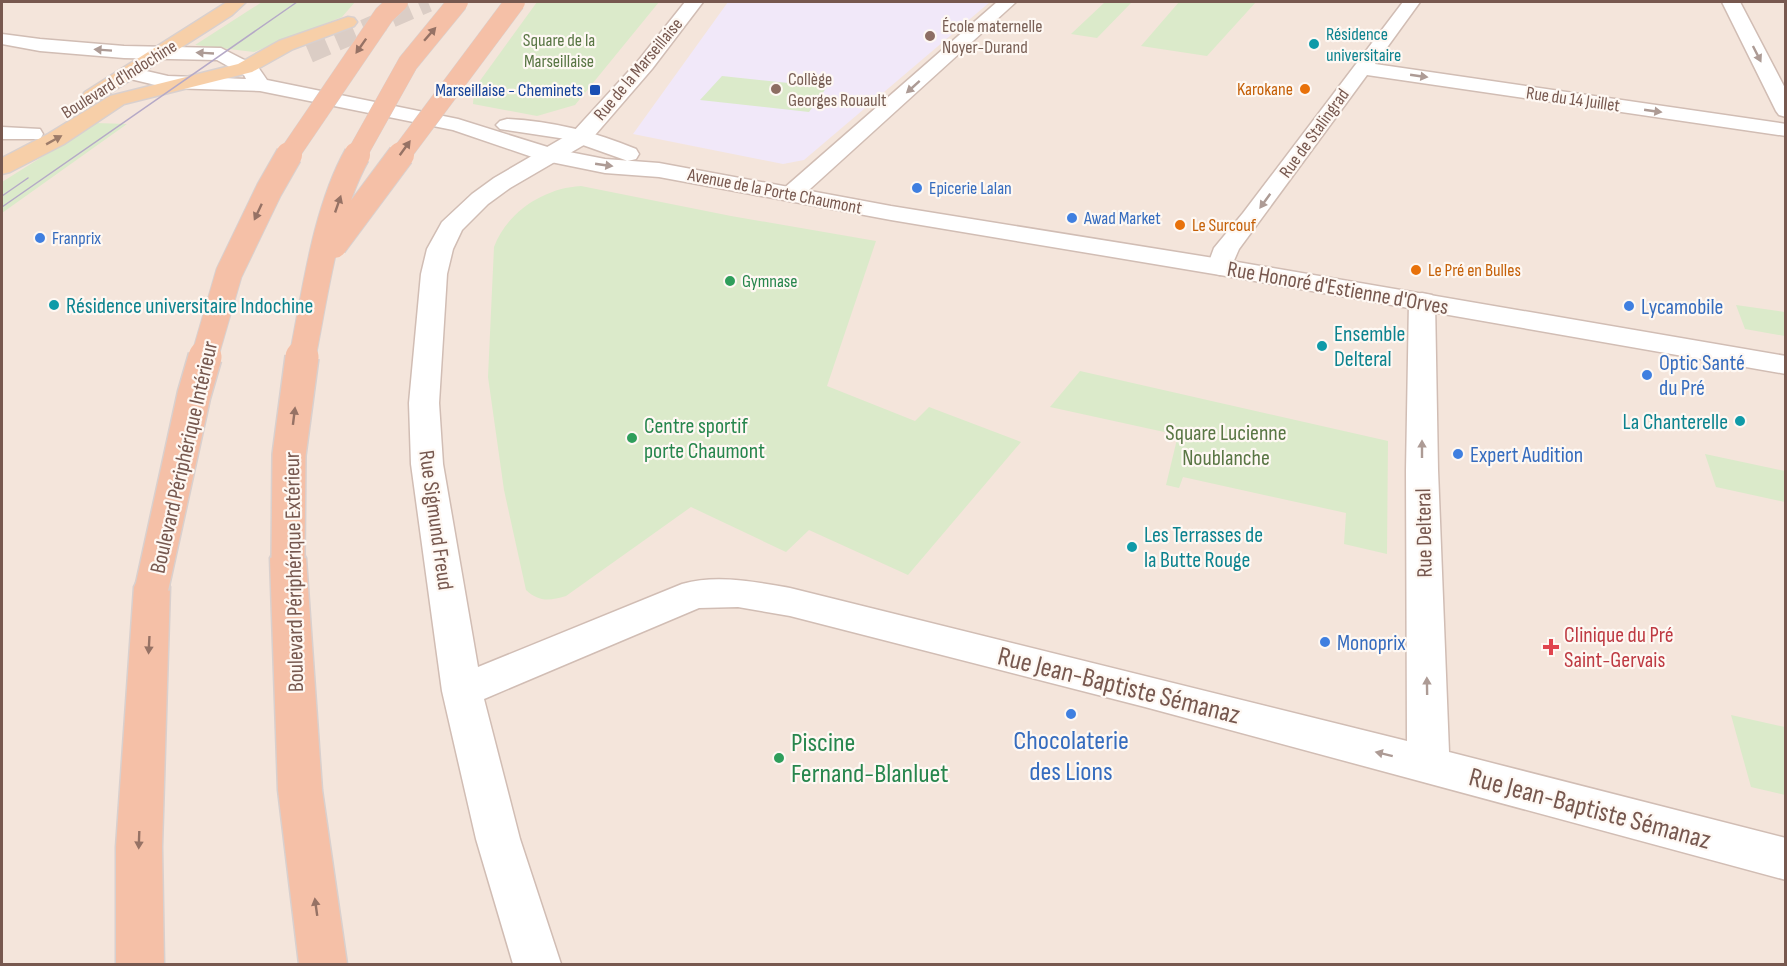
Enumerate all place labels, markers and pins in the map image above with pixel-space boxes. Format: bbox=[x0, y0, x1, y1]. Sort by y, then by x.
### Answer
place label: École maternelle Noyer-Durand bbox=[942, 16, 1042, 58]
place label: Résidence universitaire bbox=[1326, 24, 1401, 66]
marker: École maternelle Noyer-Durand bbox=[923, 29, 937, 43]
marker: Résidence universitaire bbox=[1307, 37, 1321, 51]
place label: Collège Georges Rouault bbox=[788, 69, 887, 111]
place label: Karokane bbox=[1237, 79, 1293, 100]
place label: Marseillaise - Cheminets bbox=[435, 80, 583, 101]
marker: Collège Georges Rouault bbox=[769, 82, 783, 96]
marker: Karokane bbox=[1298, 82, 1312, 96]
marker: Marseillaise - Cheminets bbox=[588, 83, 602, 97]
place label: Epicerie Lalan bbox=[929, 178, 1012, 199]
marker: Epicerie Lalan bbox=[910, 181, 924, 195]
place label: Awad Market bbox=[1083, 208, 1161, 229]
marker: Awad Market bbox=[1065, 211, 1079, 225]
place label: Le Surcouf bbox=[1192, 215, 1257, 236]
marker: Le Surcouf bbox=[1173, 218, 1187, 232]
place label: Franprix bbox=[52, 228, 101, 249]
marker: Franprix bbox=[33, 231, 47, 245]
place label: Le Pré en Bulles bbox=[1428, 260, 1521, 281]
marker: Le Pré en Bulles bbox=[1409, 263, 1423, 277]
place label: Gymnase bbox=[742, 271, 798, 292]
marker: Gymnase bbox=[723, 274, 737, 288]
place label: Résidence universitaire Indochine bbox=[66, 293, 313, 320]
place label: Lycamobile bbox=[1641, 294, 1723, 321]
marker: Résidence universitaire Indochine bbox=[47, 298, 61, 312]
marker: Lycamobile bbox=[1622, 299, 1636, 313]
place label: Ensemble Delteral bbox=[1334, 321, 1405, 373]
marker: Ensemble Delteral bbox=[1315, 339, 1329, 353]
place label: Optic Santé du Pré bbox=[1659, 350, 1745, 402]
marker: Optic Santé du Pré bbox=[1640, 368, 1654, 382]
place label: La Chanterelle bbox=[1623, 409, 1728, 436]
place label: Centre sportif porte Chaumont bbox=[644, 413, 765, 465]
marker: La Chanterelle bbox=[1733, 414, 1747, 428]
marker: Centre sportif porte Chaumont bbox=[625, 431, 639, 445]
place label: Expert Audition bbox=[1470, 442, 1583, 469]
marker: Expert Audition bbox=[1451, 447, 1465, 461]
place label: Les Terrasses de la Butte Rouge bbox=[1144, 522, 1263, 574]
marker: Les Terrasses de la Butte Rouge bbox=[1125, 540, 1139, 554]
place label: Clinique du Pré Saint-Gervais bbox=[1564, 622, 1673, 674]
place label: Monoprix bbox=[1337, 630, 1406, 657]
marker: Monoprix bbox=[1318, 635, 1332, 649]
marker: Clinique du Pré Saint-Gervais bbox=[1542, 638, 1560, 656]
marker: Chocolaterie des Lions bbox=[1064, 707, 1078, 721]
place label: Chocolaterie des Lions bbox=[1013, 725, 1129, 788]
place label: Piscine Fernand-Blanluet bbox=[791, 727, 948, 790]
marker: Piscine Fernand-Blanluet bbox=[772, 751, 786, 765]

